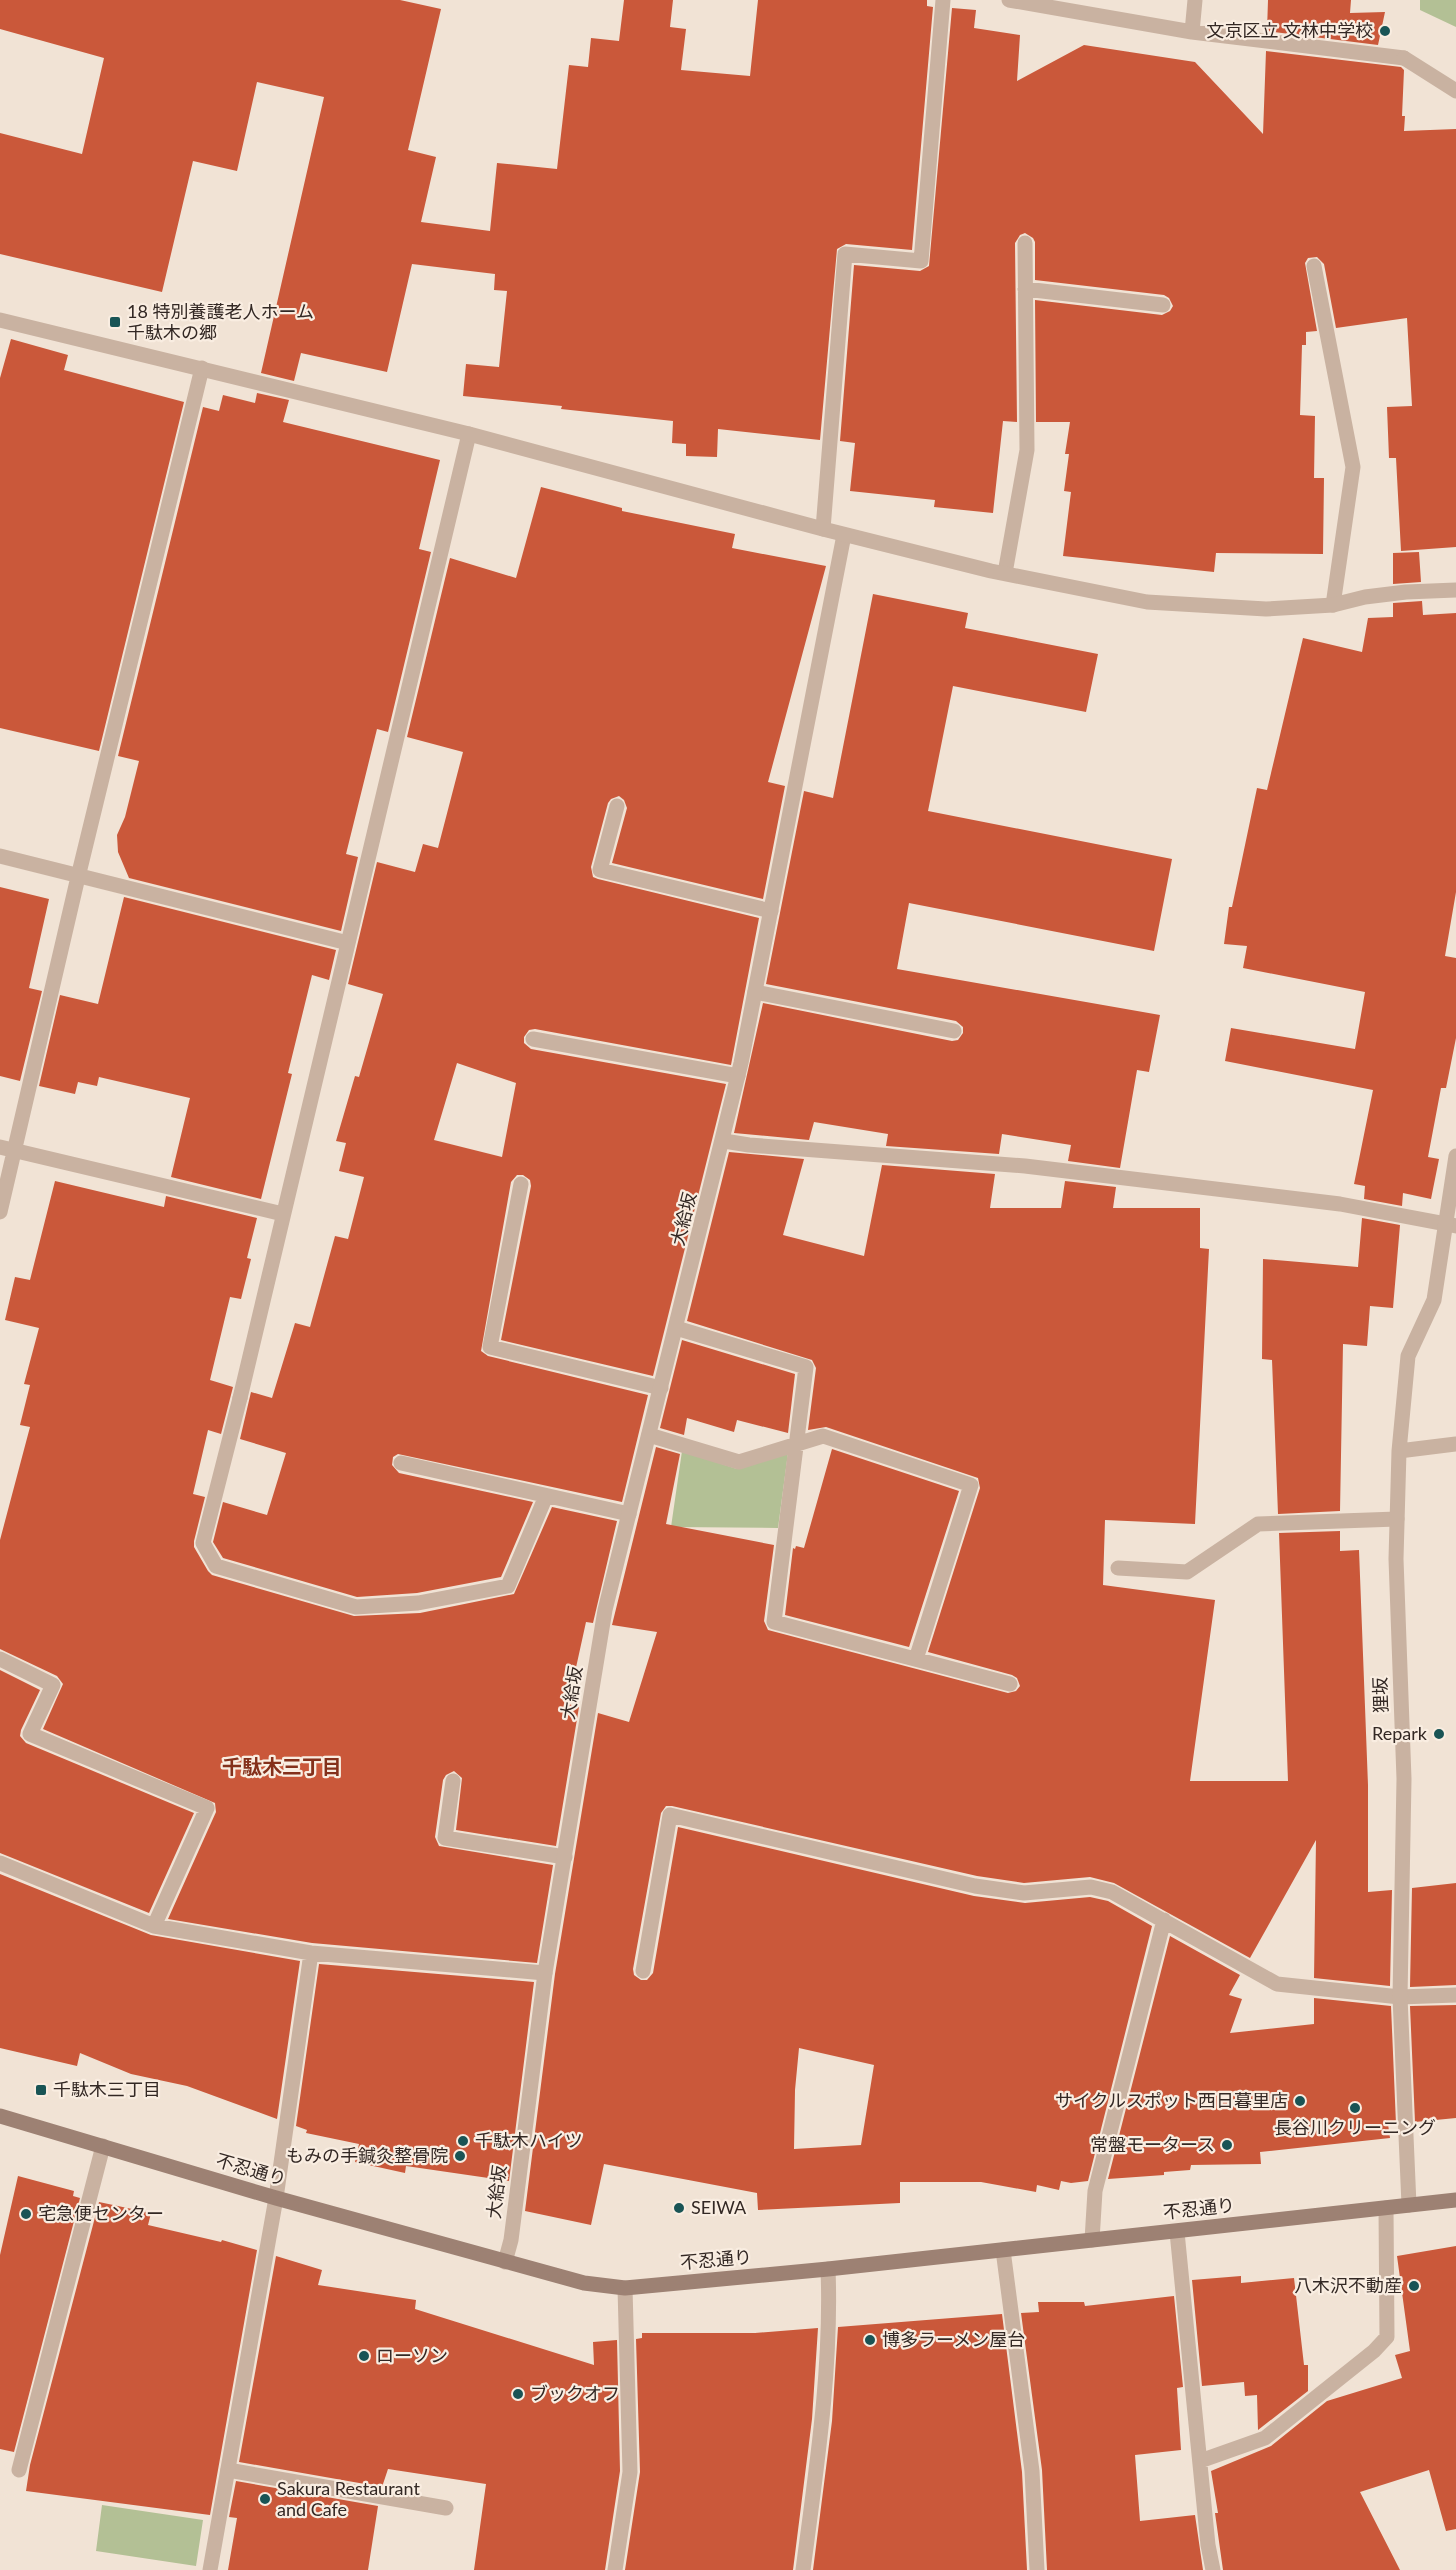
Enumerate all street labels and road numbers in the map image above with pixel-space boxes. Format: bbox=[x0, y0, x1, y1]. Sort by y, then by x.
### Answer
street label: 大給坂 bbox=[666, 1190, 700, 1248]
street label: 大給坂 bbox=[556, 1664, 586, 1721]
street label: 狸坂 bbox=[1368, 1677, 1392, 1713]
street label: 不忍通り bbox=[214, 2149, 289, 2190]
street label: 大給坂 bbox=[482, 2164, 510, 2220]
street label: 不忍通り bbox=[1162, 2193, 1236, 2223]
street label: 不忍通り bbox=[679, 2245, 753, 2273]

